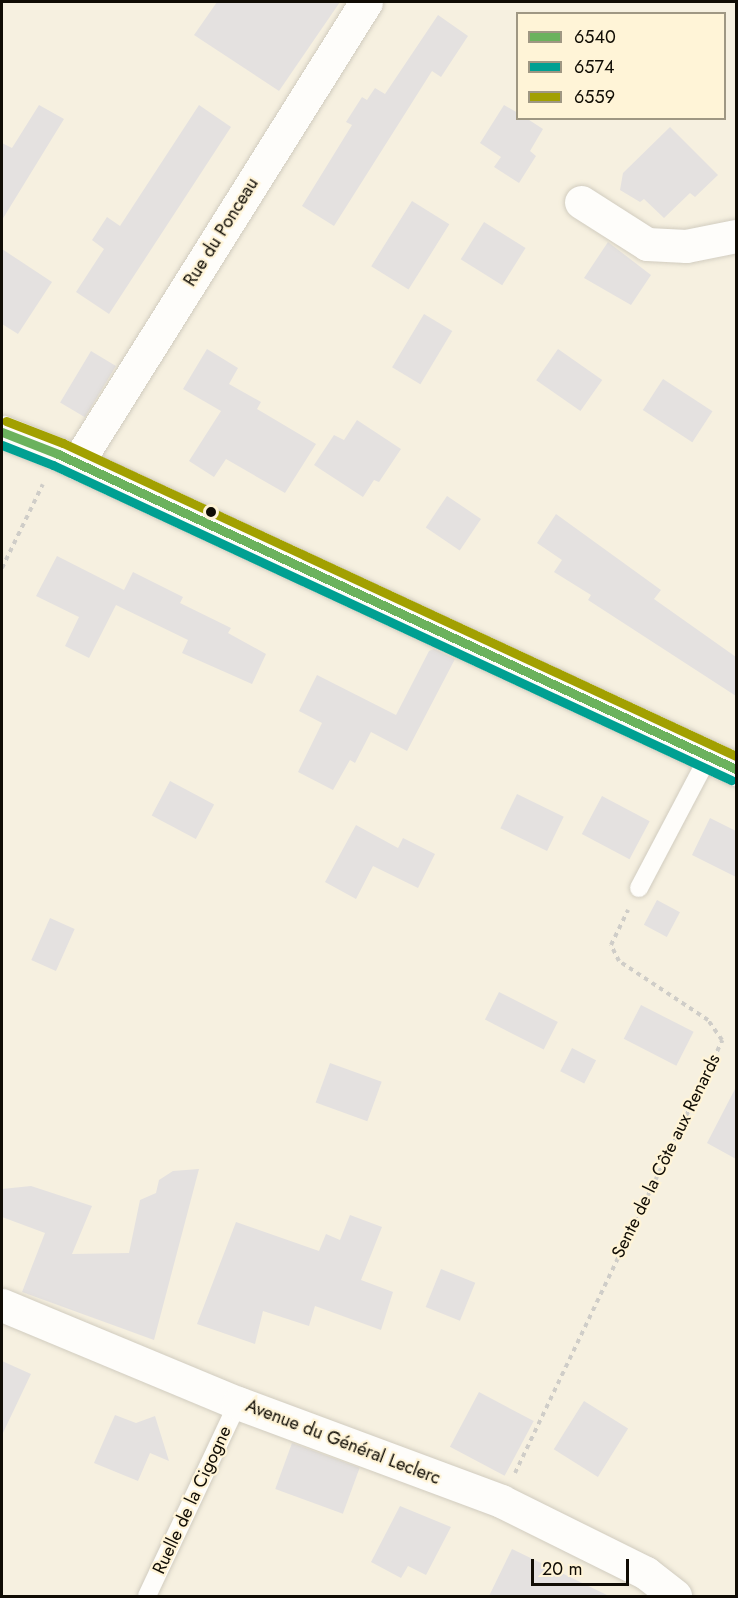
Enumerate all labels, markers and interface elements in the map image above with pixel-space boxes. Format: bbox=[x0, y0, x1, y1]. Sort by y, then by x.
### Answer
legend bbox=[516, 12, 726, 120]
text: 6540 bbox=[574, 24, 616, 50]
text: 6574 bbox=[574, 54, 614, 80]
text: 6559 bbox=[574, 84, 615, 110]
street label: Rue du Ponceau bbox=[179, 174, 263, 290]
unlabelled marker bbox=[205, 506, 217, 518]
street label: Sente de la Côte aux Renards bbox=[607, 1051, 725, 1261]
street label: Avenue du Général Leclerc bbox=[243, 1395, 443, 1489]
street label: Ruelle de la Cigogne bbox=[148, 1422, 236, 1578]
scale bar bbox=[534, 1547, 632, 1585]
text: 20 m bbox=[542, 1556, 582, 1582]

